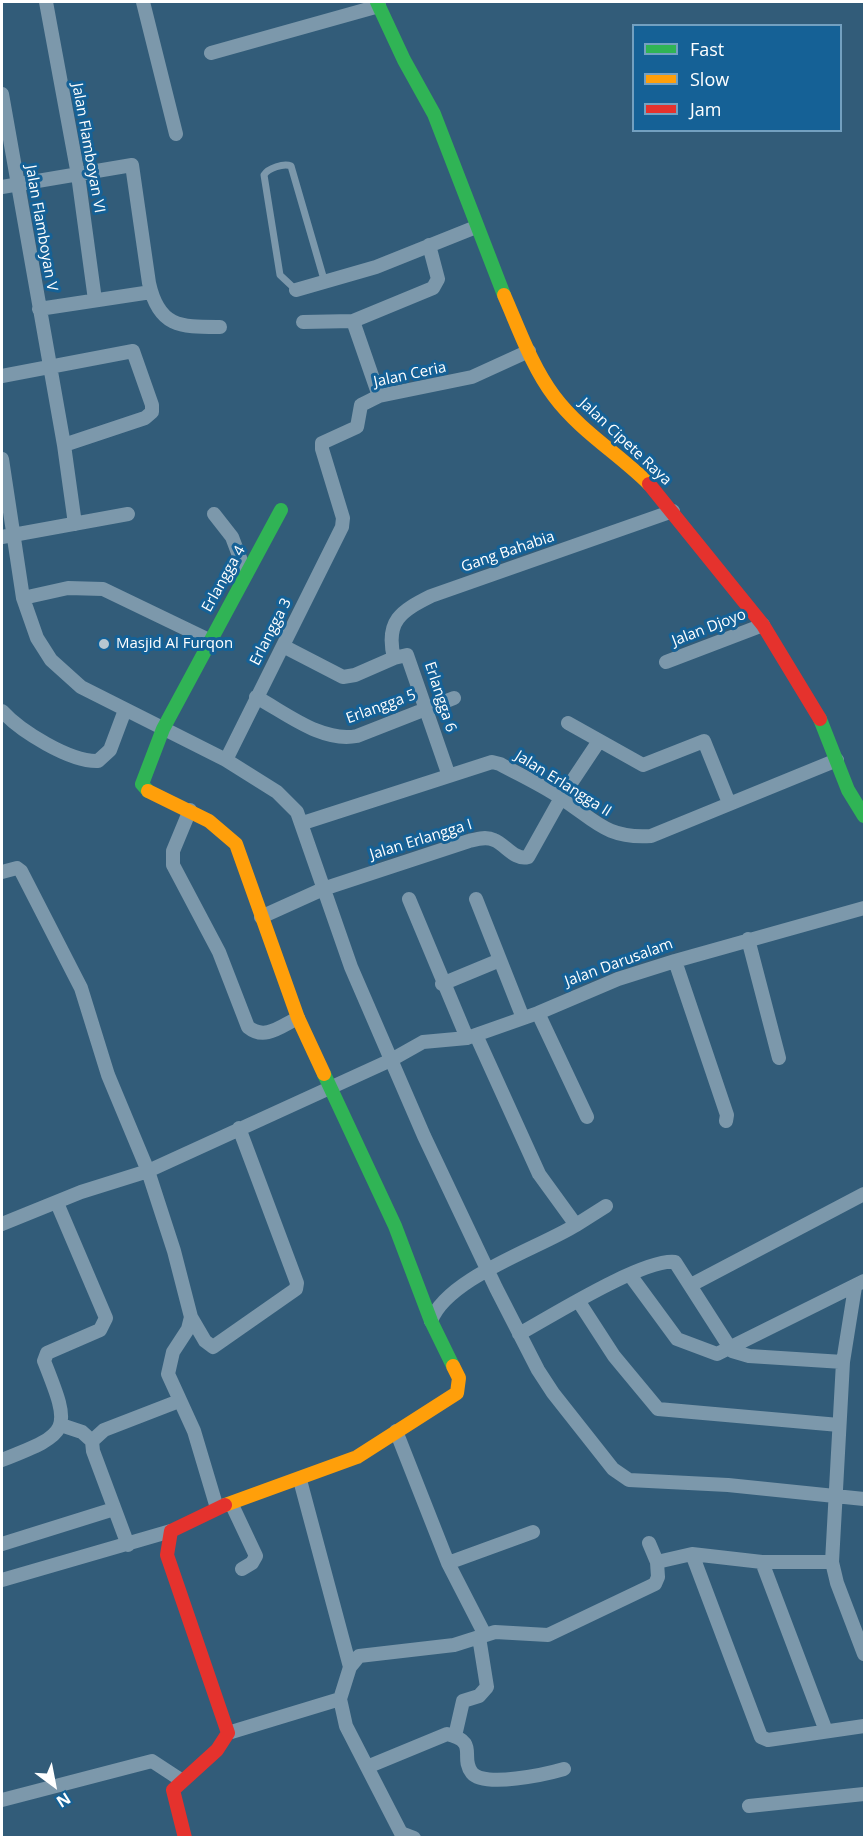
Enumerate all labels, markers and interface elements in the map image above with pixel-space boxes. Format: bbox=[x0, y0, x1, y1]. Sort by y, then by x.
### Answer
legend bbox=[632, 24, 842, 132]
text: Fast bbox=[690, 37, 724, 61]
text: Slow bbox=[690, 67, 729, 91]
street label: Jalan Flamboyan VI bbox=[68, 82, 108, 214]
text: Jam bbox=[690, 97, 722, 121]
street label: Jalan Flamboyan V bbox=[21, 164, 61, 292]
street label: Jalan Ceria bbox=[372, 359, 448, 391]
street label: Jalan Cipete Raya bbox=[575, 395, 675, 489]
street label: Gang Bahabia bbox=[459, 528, 557, 576]
street label: Erlangga 4 bbox=[198, 543, 250, 615]
street label: Erlangga 3 bbox=[246, 595, 296, 669]
street label: Jalan Djoyo bbox=[669, 606, 749, 650]
place label: Masjid Al Furqon bbox=[116, 635, 233, 653]
marker: Masjid Al Furqon bbox=[97, 637, 111, 651]
street label: Erlangga 6 bbox=[420, 660, 460, 734]
street label: Erlangga 5 bbox=[344, 686, 418, 728]
street label: Jalan Erlangga II bbox=[511, 747, 615, 821]
street label: Jalan Erlangga I bbox=[368, 816, 474, 864]
street label: Jalan Darusalam bbox=[563, 935, 675, 991]
north arrow bbox=[24, 1755, 84, 1815]
text: N bbox=[52, 1787, 75, 1813]

